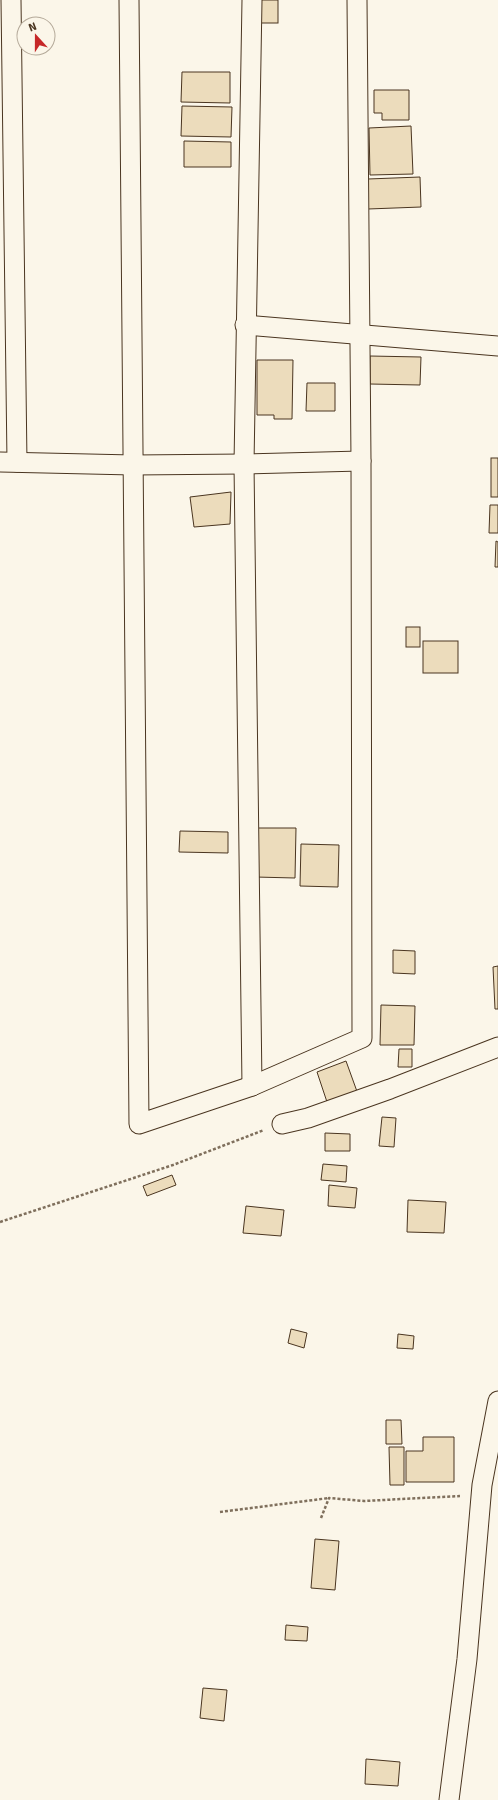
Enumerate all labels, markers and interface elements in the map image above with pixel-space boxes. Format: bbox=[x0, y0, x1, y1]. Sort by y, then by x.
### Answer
north arrow bbox=[16, 16, 56, 56]
text: N bbox=[27, 20, 38, 35]

